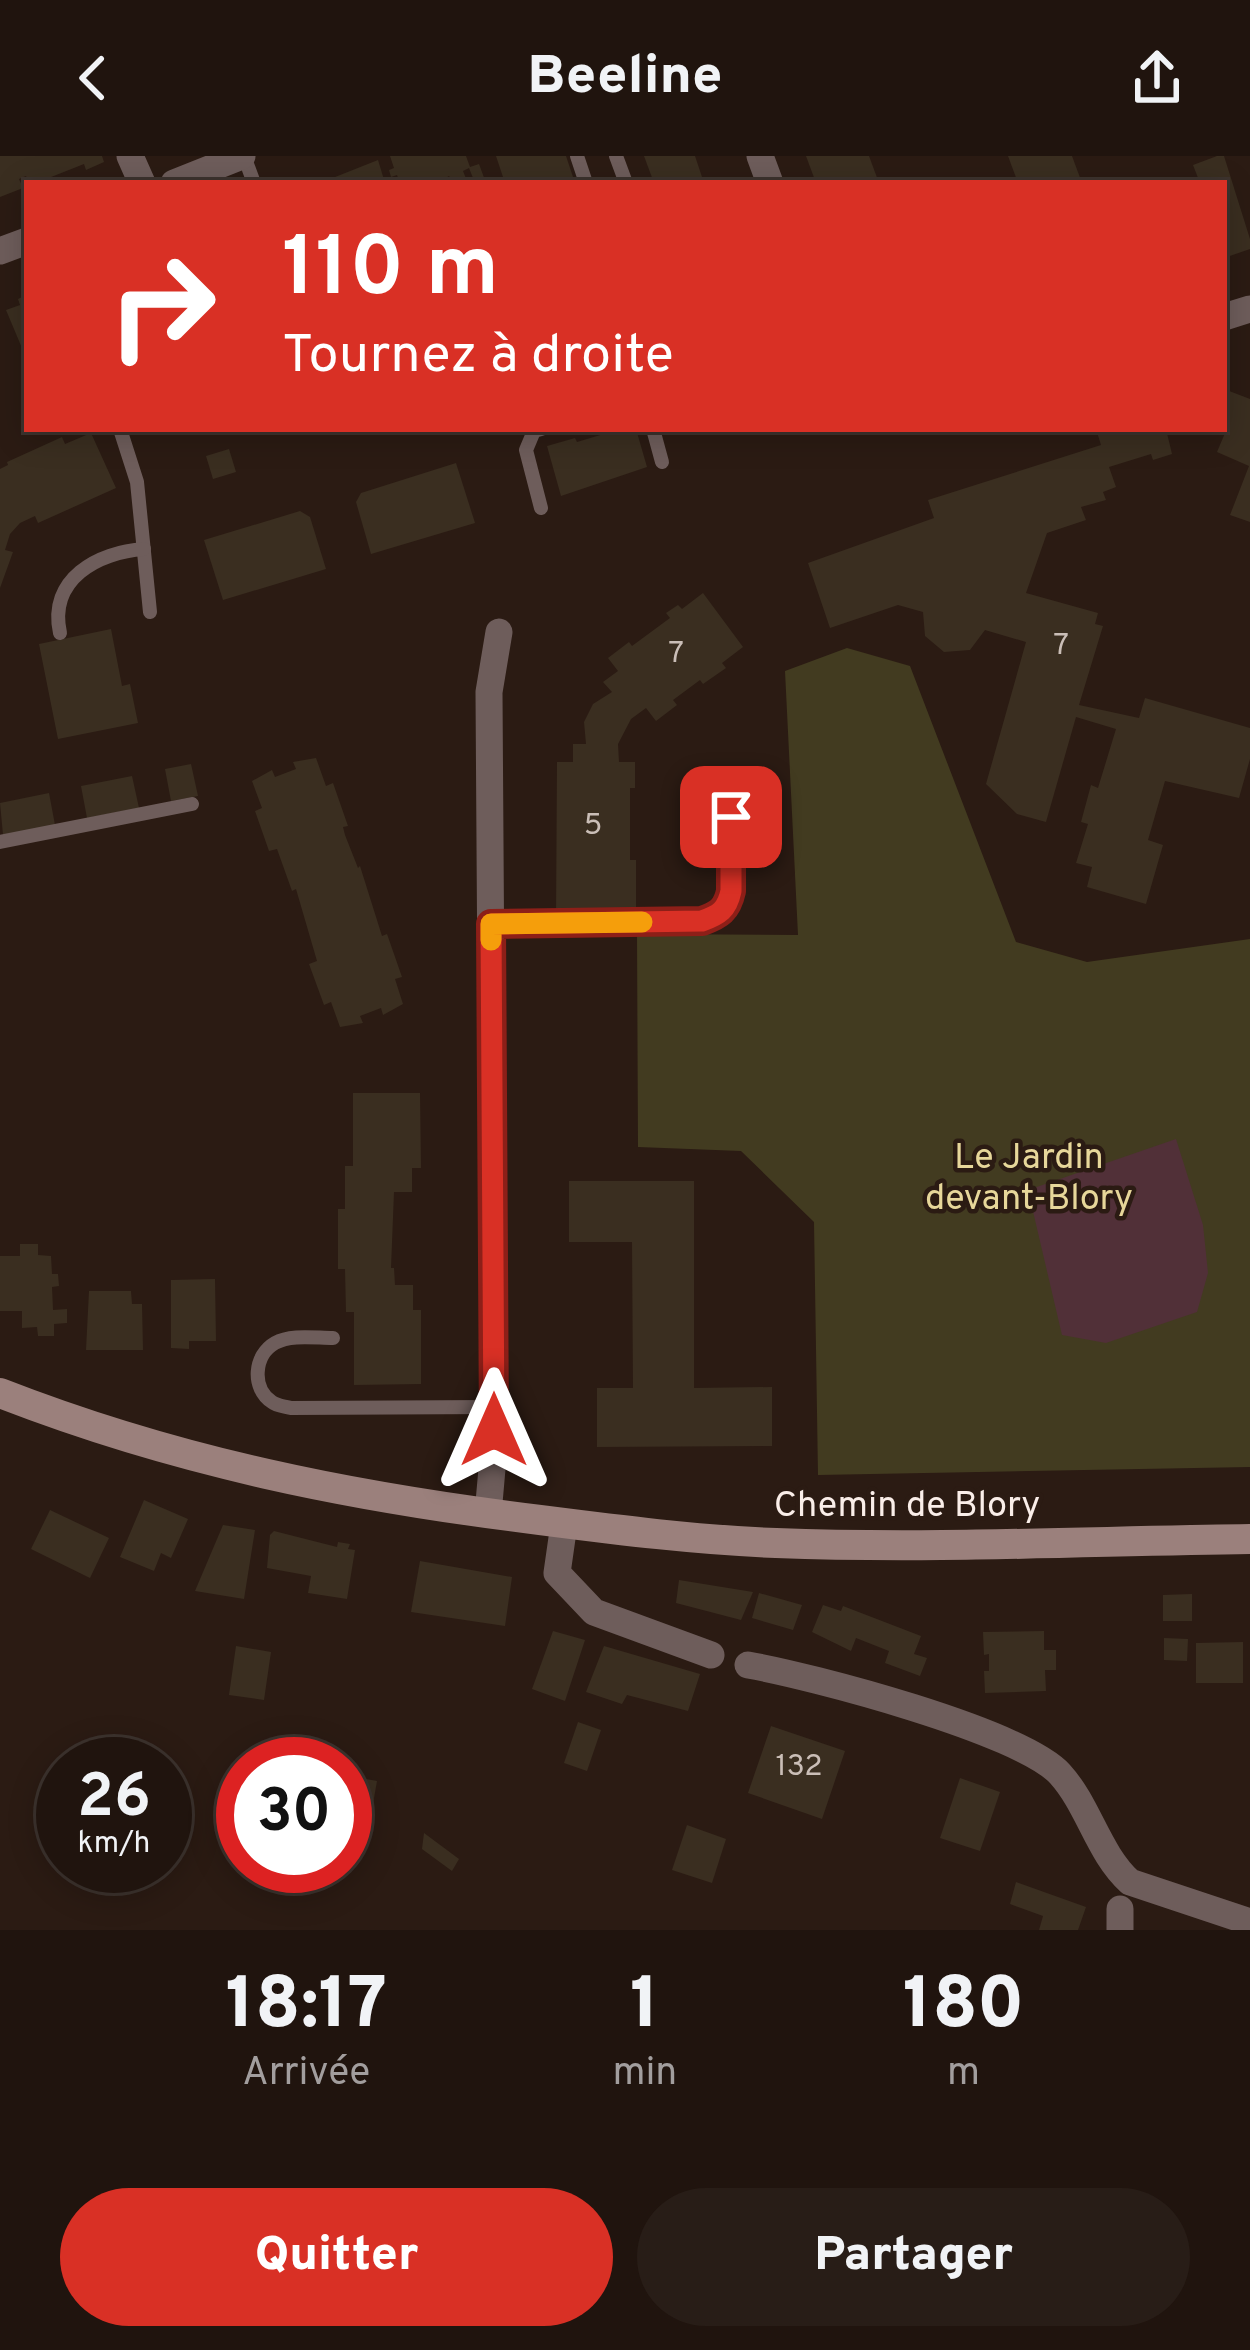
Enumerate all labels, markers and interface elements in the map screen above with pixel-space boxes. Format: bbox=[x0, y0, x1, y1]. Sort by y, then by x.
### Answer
text: Beeline bbox=[527, 44, 723, 113]
icon: back bbox=[60, 45, 126, 111]
icon: share bbox=[1124, 45, 1190, 111]
text: 110 m bbox=[282, 219, 499, 325]
icon: right bbox=[84, 228, 240, 384]
text: Tournez à droite bbox=[282, 323, 674, 392]
house number: 7 bbox=[1053, 628, 1069, 665]
house number: 7 bbox=[668, 636, 684, 673]
pin bbox=[680, 766, 782, 868]
icon: arrive bbox=[698, 784, 764, 850]
house number: 5 bbox=[584, 808, 602, 845]
park label: Le Jardin devant-Blory bbox=[925, 1136, 1133, 1223]
position arrow bbox=[431, 1367, 557, 1493]
street label: Chemin de Blory bbox=[774, 1484, 1040, 1530]
speed limit sign: 30 bbox=[216, 1737, 372, 1893]
house number: 132 bbox=[775, 1749, 823, 1786]
text: 26 bbox=[77, 1762, 151, 1838]
text: km/h bbox=[78, 1826, 150, 1863]
text: 18:17 bbox=[226, 1962, 387, 2054]
text: 1 bbox=[630, 1962, 660, 2054]
text: 180 bbox=[903, 1962, 1024, 2054]
text: Arrivée bbox=[242, 2050, 370, 2099]
text: min bbox=[612, 2050, 677, 2099]
text: m bbox=[947, 2050, 980, 2099]
button: Quitter bbox=[60, 2188, 613, 2326]
button: Partager bbox=[637, 2188, 1190, 2326]

